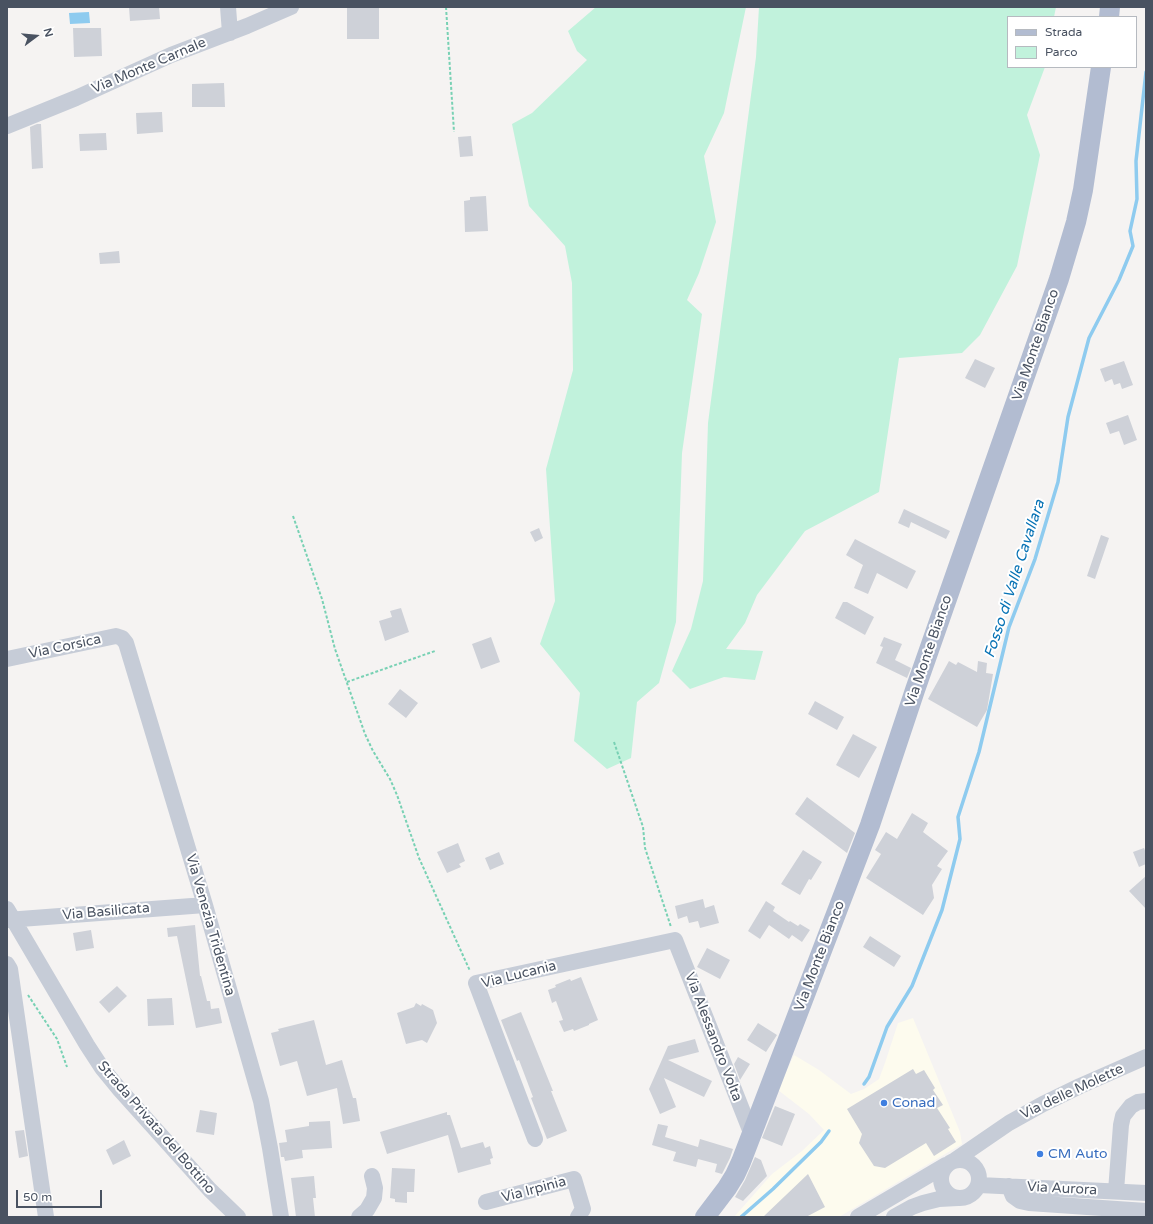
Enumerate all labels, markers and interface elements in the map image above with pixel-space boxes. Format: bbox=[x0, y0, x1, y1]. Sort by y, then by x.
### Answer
north arrow bbox=[16, 16, 56, 56]
legend bbox=[1007, 16, 1137, 68]
text: Strada bbox=[1045, 25, 1082, 39]
text: N bbox=[41, 27, 55, 39]
street label: Via Monte Carnale bbox=[89, 34, 209, 98]
text: Parco bbox=[1045, 45, 1078, 59]
street label: Via Monte Bianco bbox=[1009, 287, 1063, 403]
water label: Fosso di Valle Cavallara bbox=[981, 498, 1049, 660]
street label: Via Monte Bianco bbox=[902, 593, 956, 709]
street label: Via Corsica bbox=[27, 631, 103, 663]
street label: Via Venezia Tridentina bbox=[182, 852, 238, 998]
street label: Via Monte Bianco bbox=[791, 898, 849, 1014]
street label: Via Basilicata bbox=[62, 900, 150, 924]
street label: Via Lucania bbox=[480, 958, 558, 992]
street label: Via Alessandro Volta bbox=[681, 970, 745, 1104]
street label: Strada Privata del Bottino bbox=[94, 1058, 218, 1198]
street label: Via delle Molette bbox=[1018, 1061, 1126, 1123]
place label: Conad bbox=[892, 1095, 935, 1111]
marker: Conad bbox=[879, 1098, 889, 1108]
place label: CM Auto bbox=[1048, 1146, 1107, 1162]
marker: CM Auto bbox=[1035, 1149, 1045, 1159]
street label: Via Irpinia bbox=[500, 1173, 568, 1207]
street label: Via Aurora bbox=[1026, 1179, 1098, 1199]
scale bar bbox=[18, 1182, 104, 1208]
text: 50 m bbox=[23, 1190, 52, 1204]

